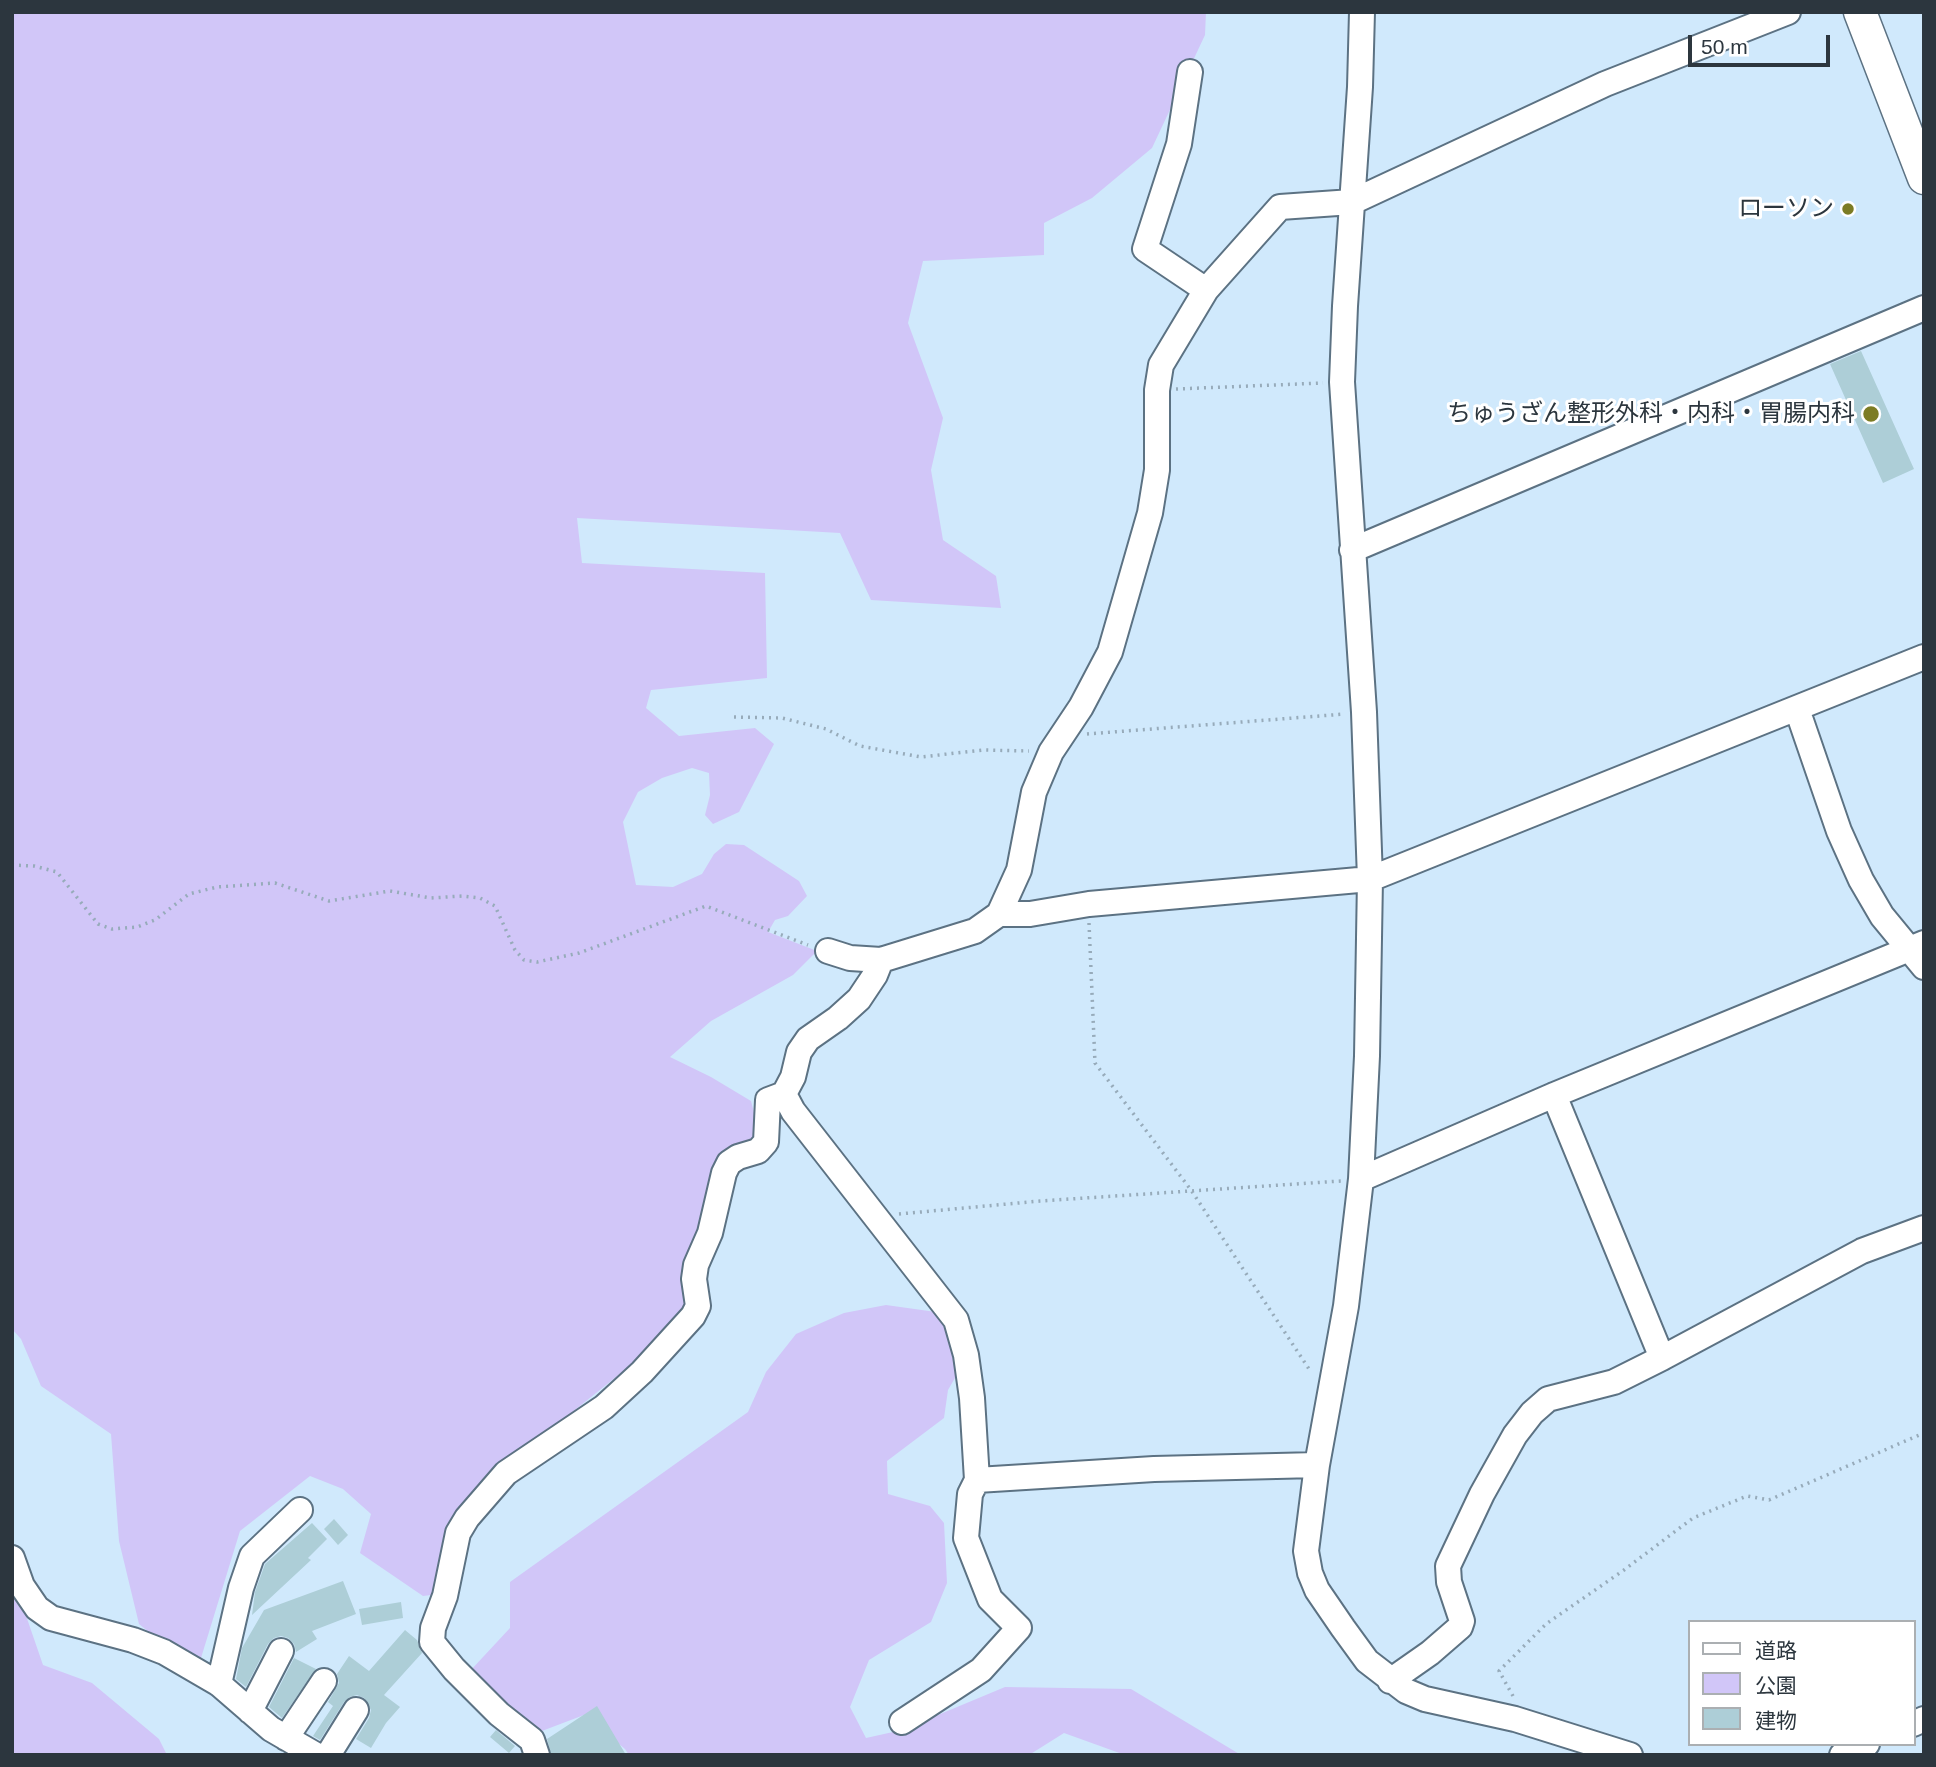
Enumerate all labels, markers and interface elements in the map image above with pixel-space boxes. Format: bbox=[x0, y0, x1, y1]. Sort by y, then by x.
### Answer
scale bar bbox=[1691, 21, 1833, 65]
text: 50 m bbox=[1701, 35, 1748, 58]
place label: ローソン bbox=[1738, 195, 1834, 223]
marker: ローソン bbox=[1840, 201, 1856, 217]
place label: ちゅうざん整形外科・内科・胃腸内科 bbox=[1447, 400, 1855, 428]
marker: ちゅうざん整形外科・内科・胃腸内科 bbox=[1861, 404, 1881, 424]
legend bbox=[1688, 1620, 1915, 1746]
text: 道路 bbox=[1755, 1639, 1797, 1662]
text: 公園 bbox=[1755, 1674, 1797, 1697]
text: 建物 bbox=[1755, 1709, 1797, 1732]

